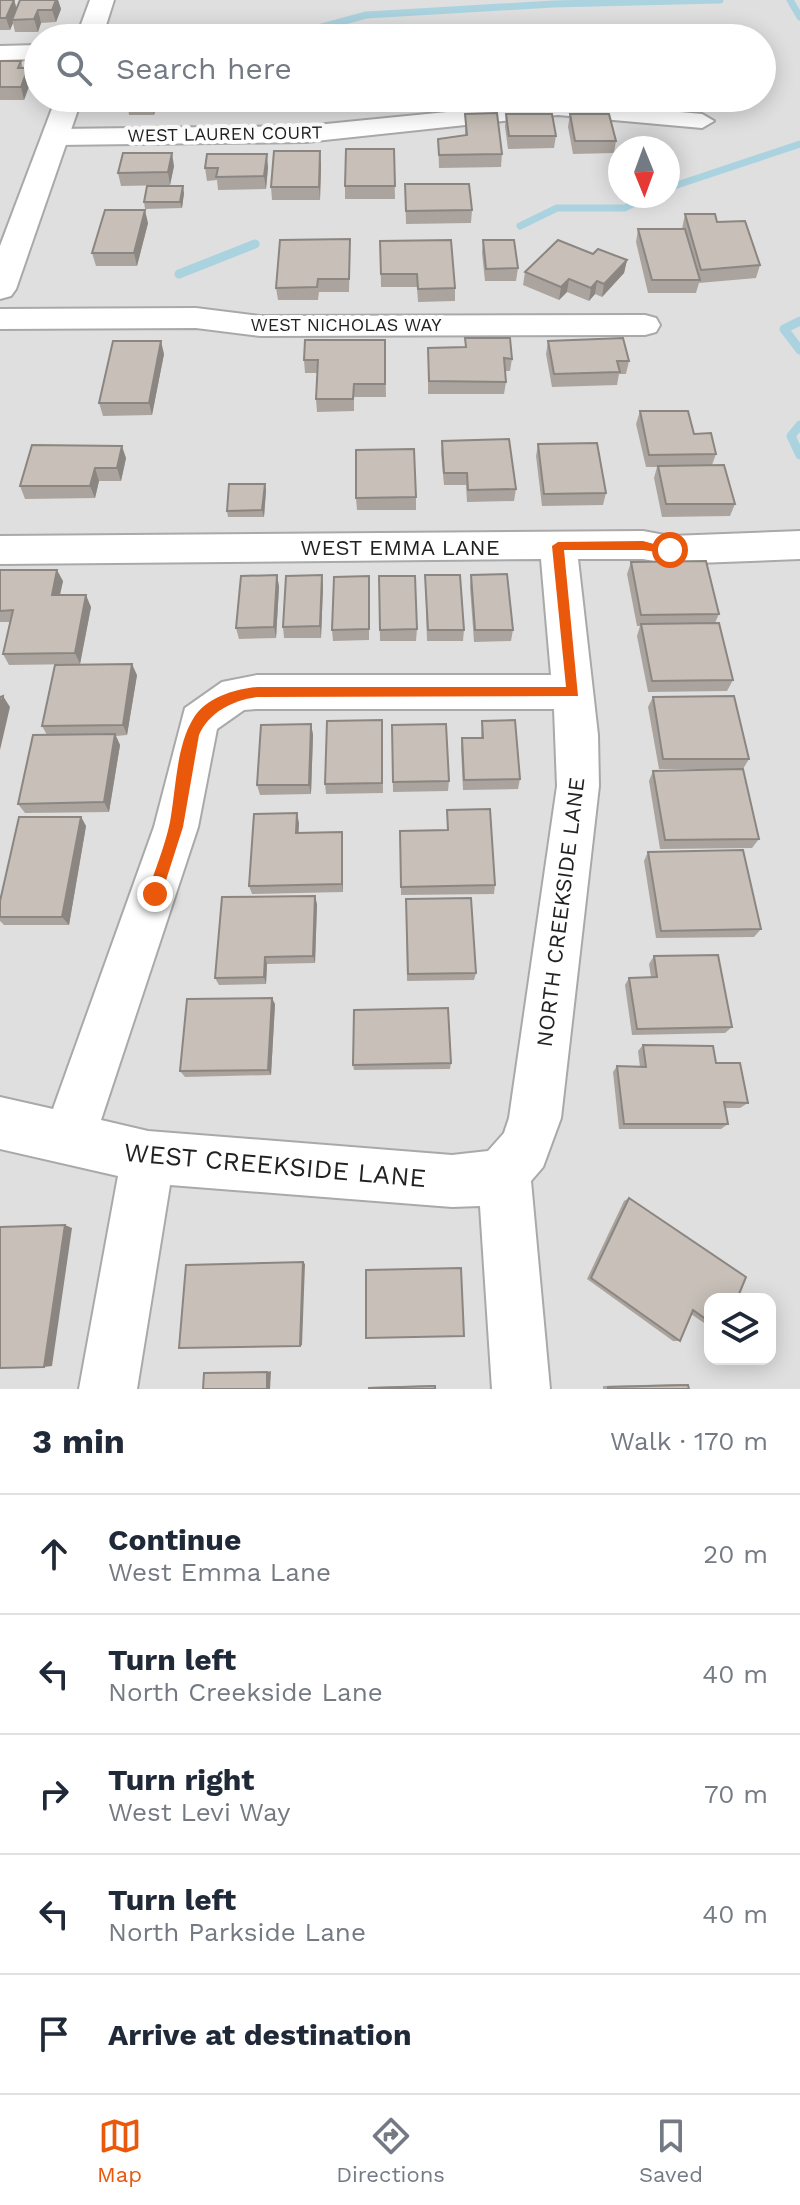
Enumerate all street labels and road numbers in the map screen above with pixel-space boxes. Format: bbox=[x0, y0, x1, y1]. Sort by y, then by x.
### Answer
street label: WEST LAUREN COURT bbox=[127, 121, 323, 146]
street label: WEST NICHOLAS WAY bbox=[250, 314, 442, 335]
street label: WEST EMMA LANE bbox=[300, 535, 500, 560]
street label: NORTH CREEKSIDE LANE bbox=[532, 776, 589, 1048]
street label: WEST CREEKSIDE LANE bbox=[123, 1137, 427, 1193]

